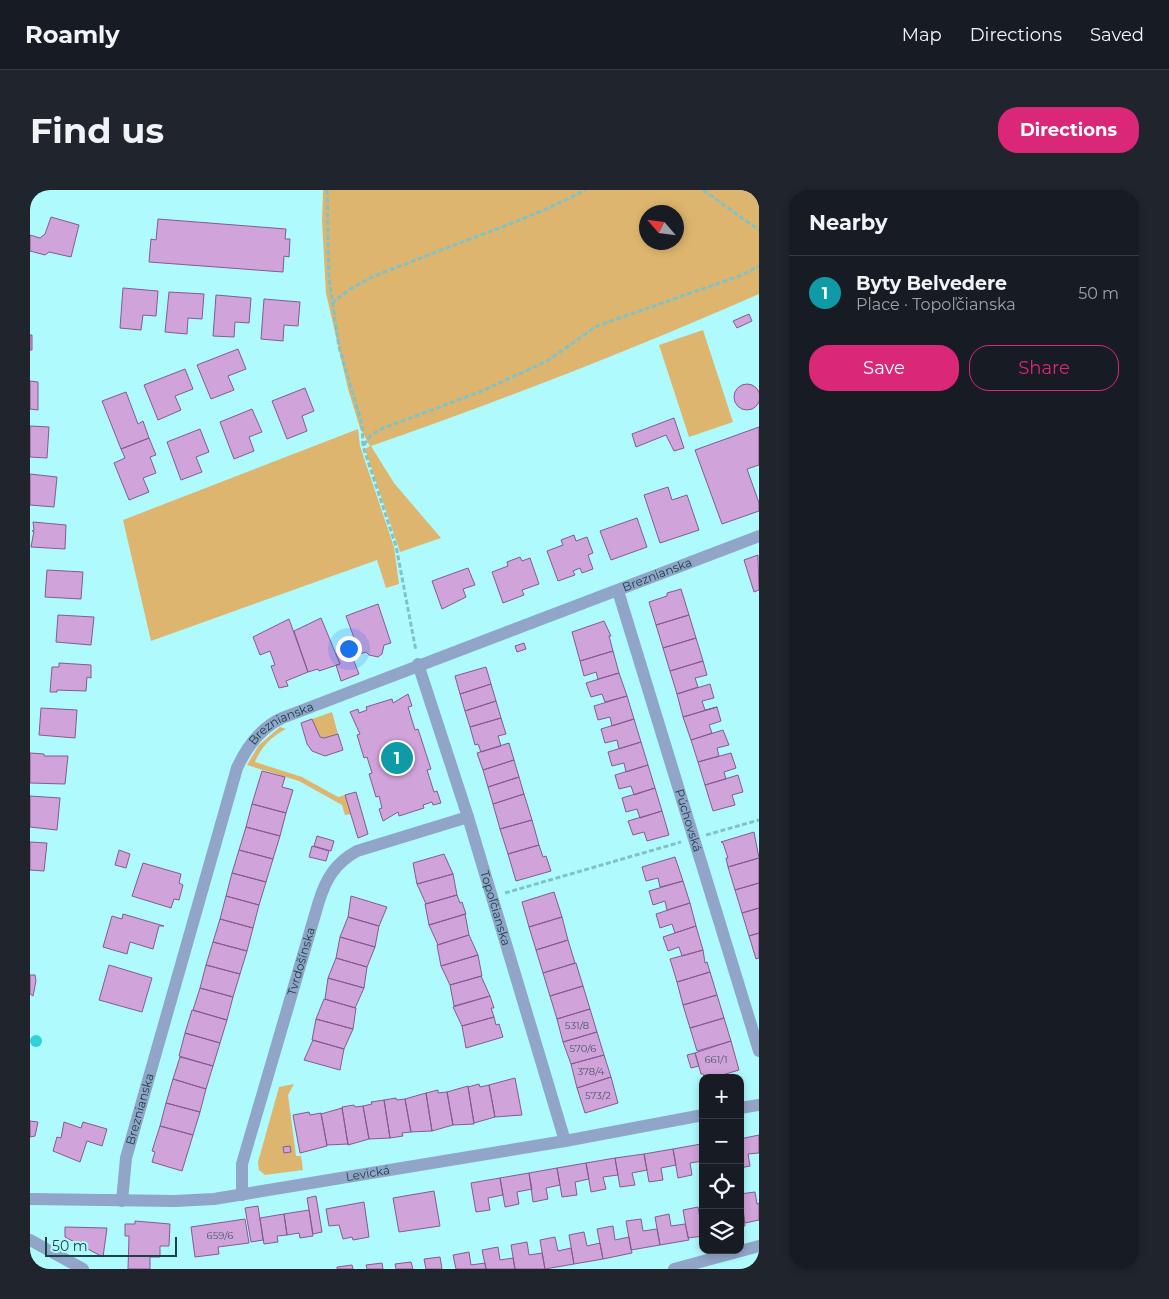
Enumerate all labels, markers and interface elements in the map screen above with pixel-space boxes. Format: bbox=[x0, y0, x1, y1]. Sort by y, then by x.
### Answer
text: Roamly bbox=[25, 20, 120, 49]
text: Map bbox=[902, 24, 942, 46]
text: Directions bbox=[970, 24, 1062, 46]
text: Saved bbox=[1090, 24, 1144, 46]
button: Directions bbox=[998, 107, 1139, 153]
text: Find us bbox=[30, 109, 164, 152]
north arrow bbox=[639, 205, 684, 250]
text: Nearby bbox=[809, 210, 888, 235]
text: Byty Belvedere bbox=[856, 272, 1007, 295]
text: 1 bbox=[822, 284, 828, 303]
text: 50 m bbox=[1078, 284, 1119, 303]
text: Place · Topoľčianska bbox=[856, 295, 1016, 314]
button: Save bbox=[809, 345, 959, 391]
button: Share bbox=[969, 345, 1119, 391]
street label: Breznianska bbox=[620, 554, 694, 595]
your location bbox=[336, 636, 362, 662]
street label: Breznianska bbox=[245, 699, 316, 748]
pin: 1 bbox=[381, 739, 413, 777]
street label: Púchovská bbox=[672, 787, 706, 854]
street label: Topoľčianska bbox=[477, 868, 514, 947]
street label: Tvrdošínska bbox=[284, 925, 318, 997]
house number: 531/8 bbox=[565, 1019, 589, 1032]
house number: 570/6 bbox=[570, 1042, 596, 1055]
house number: 661/1 bbox=[704, 1053, 728, 1066]
house number: 378/4 bbox=[578, 1065, 605, 1078]
street label: Breznianska bbox=[122, 1072, 157, 1146]
map controls bbox=[699, 1074, 744, 1254]
button: + bbox=[699, 1074, 744, 1119]
house number: 573/2 bbox=[585, 1089, 611, 1102]
button: − bbox=[699, 1119, 744, 1164]
street label: Levická bbox=[344, 1162, 391, 1184]
button: locate bbox=[699, 1164, 744, 1209]
button: layers bbox=[699, 1209, 744, 1254]
house number: 659/6 bbox=[207, 1229, 233, 1242]
scale bar bbox=[45, 1234, 178, 1257]
text: 50 m bbox=[52, 1237, 88, 1255]

